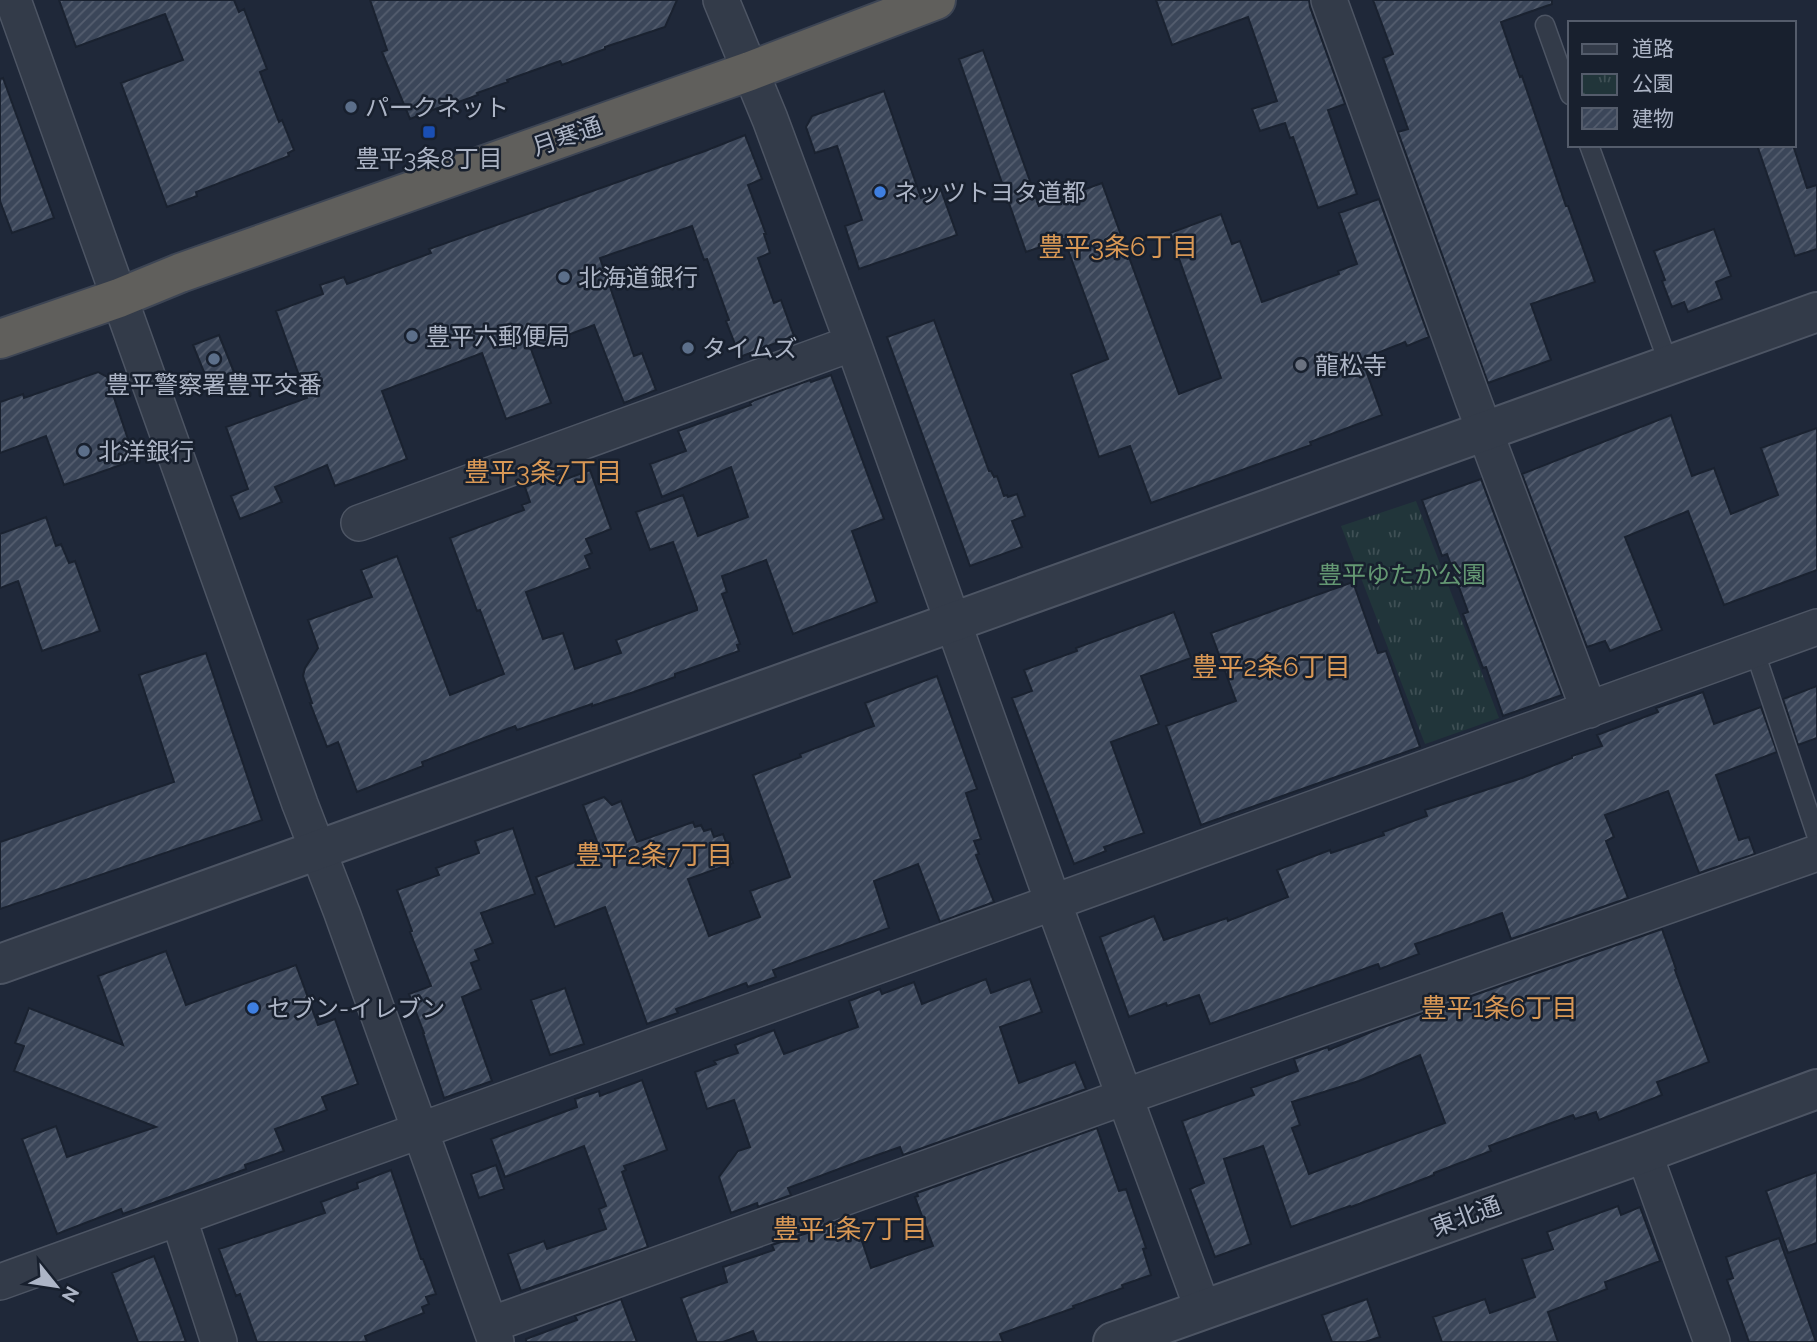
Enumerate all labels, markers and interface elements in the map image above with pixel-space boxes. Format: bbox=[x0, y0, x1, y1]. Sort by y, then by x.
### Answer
legend bbox=[1568, 21, 1796, 147]
text: 道路 bbox=[1632, 36, 1674, 61]
text: 公園 bbox=[1632, 71, 1674, 96]
place label: パークネット bbox=[365, 93, 509, 122]
marker: パークネット bbox=[343, 99, 359, 115]
text: 建物 bbox=[1632, 106, 1674, 131]
street label: 月寒通 bbox=[528, 111, 606, 161]
marker: 豊平3条8丁目 bbox=[421, 124, 437, 140]
place label: 豊平3条8丁目 bbox=[355, 144, 503, 173]
place label: ネッツトヨタ道都 bbox=[894, 178, 1086, 207]
marker: ネッツトヨタ道都 bbox=[872, 184, 888, 200]
district label: 豊平3条6丁目 bbox=[1038, 232, 1198, 262]
place label: 北海道銀行 bbox=[578, 263, 698, 292]
marker: 北海道銀行 bbox=[556, 269, 572, 285]
place label: 豊平六郵便局 bbox=[426, 322, 570, 351]
marker: 豊平六郵便局 bbox=[404, 328, 420, 344]
place label: タイムズ bbox=[702, 334, 798, 363]
marker: タイムズ bbox=[680, 340, 696, 356]
marker: 豊平警察署豊平交番 bbox=[206, 351, 222, 367]
place label: 龍松寺 bbox=[1315, 351, 1387, 380]
marker: 龍松寺 bbox=[1293, 357, 1309, 373]
place label: 豊平警察署豊平交番 bbox=[106, 370, 322, 399]
place label: 北洋銀行 bbox=[98, 437, 194, 466]
marker: 北洋銀行 bbox=[76, 443, 92, 459]
district label: 豊平3条7丁目 bbox=[464, 457, 622, 487]
park label: 豊平ゆたか公園 bbox=[1318, 560, 1486, 589]
district label: 豊平2条6丁目 bbox=[1191, 652, 1351, 682]
district label: 豊平2条7丁目 bbox=[575, 840, 733, 870]
district label: 豊平1条6丁目 bbox=[1421, 993, 1577, 1023]
place label: セブン-イレブン bbox=[267, 994, 445, 1023]
marker: セブン-イレブン bbox=[245, 1000, 261, 1016]
street label: 東北通 bbox=[1427, 1190, 1505, 1242]
district label: 豊平1条7丁目 bbox=[772, 1214, 928, 1244]
north arrow bbox=[21, 1251, 91, 1321]
text: N bbox=[58, 1283, 84, 1306]

